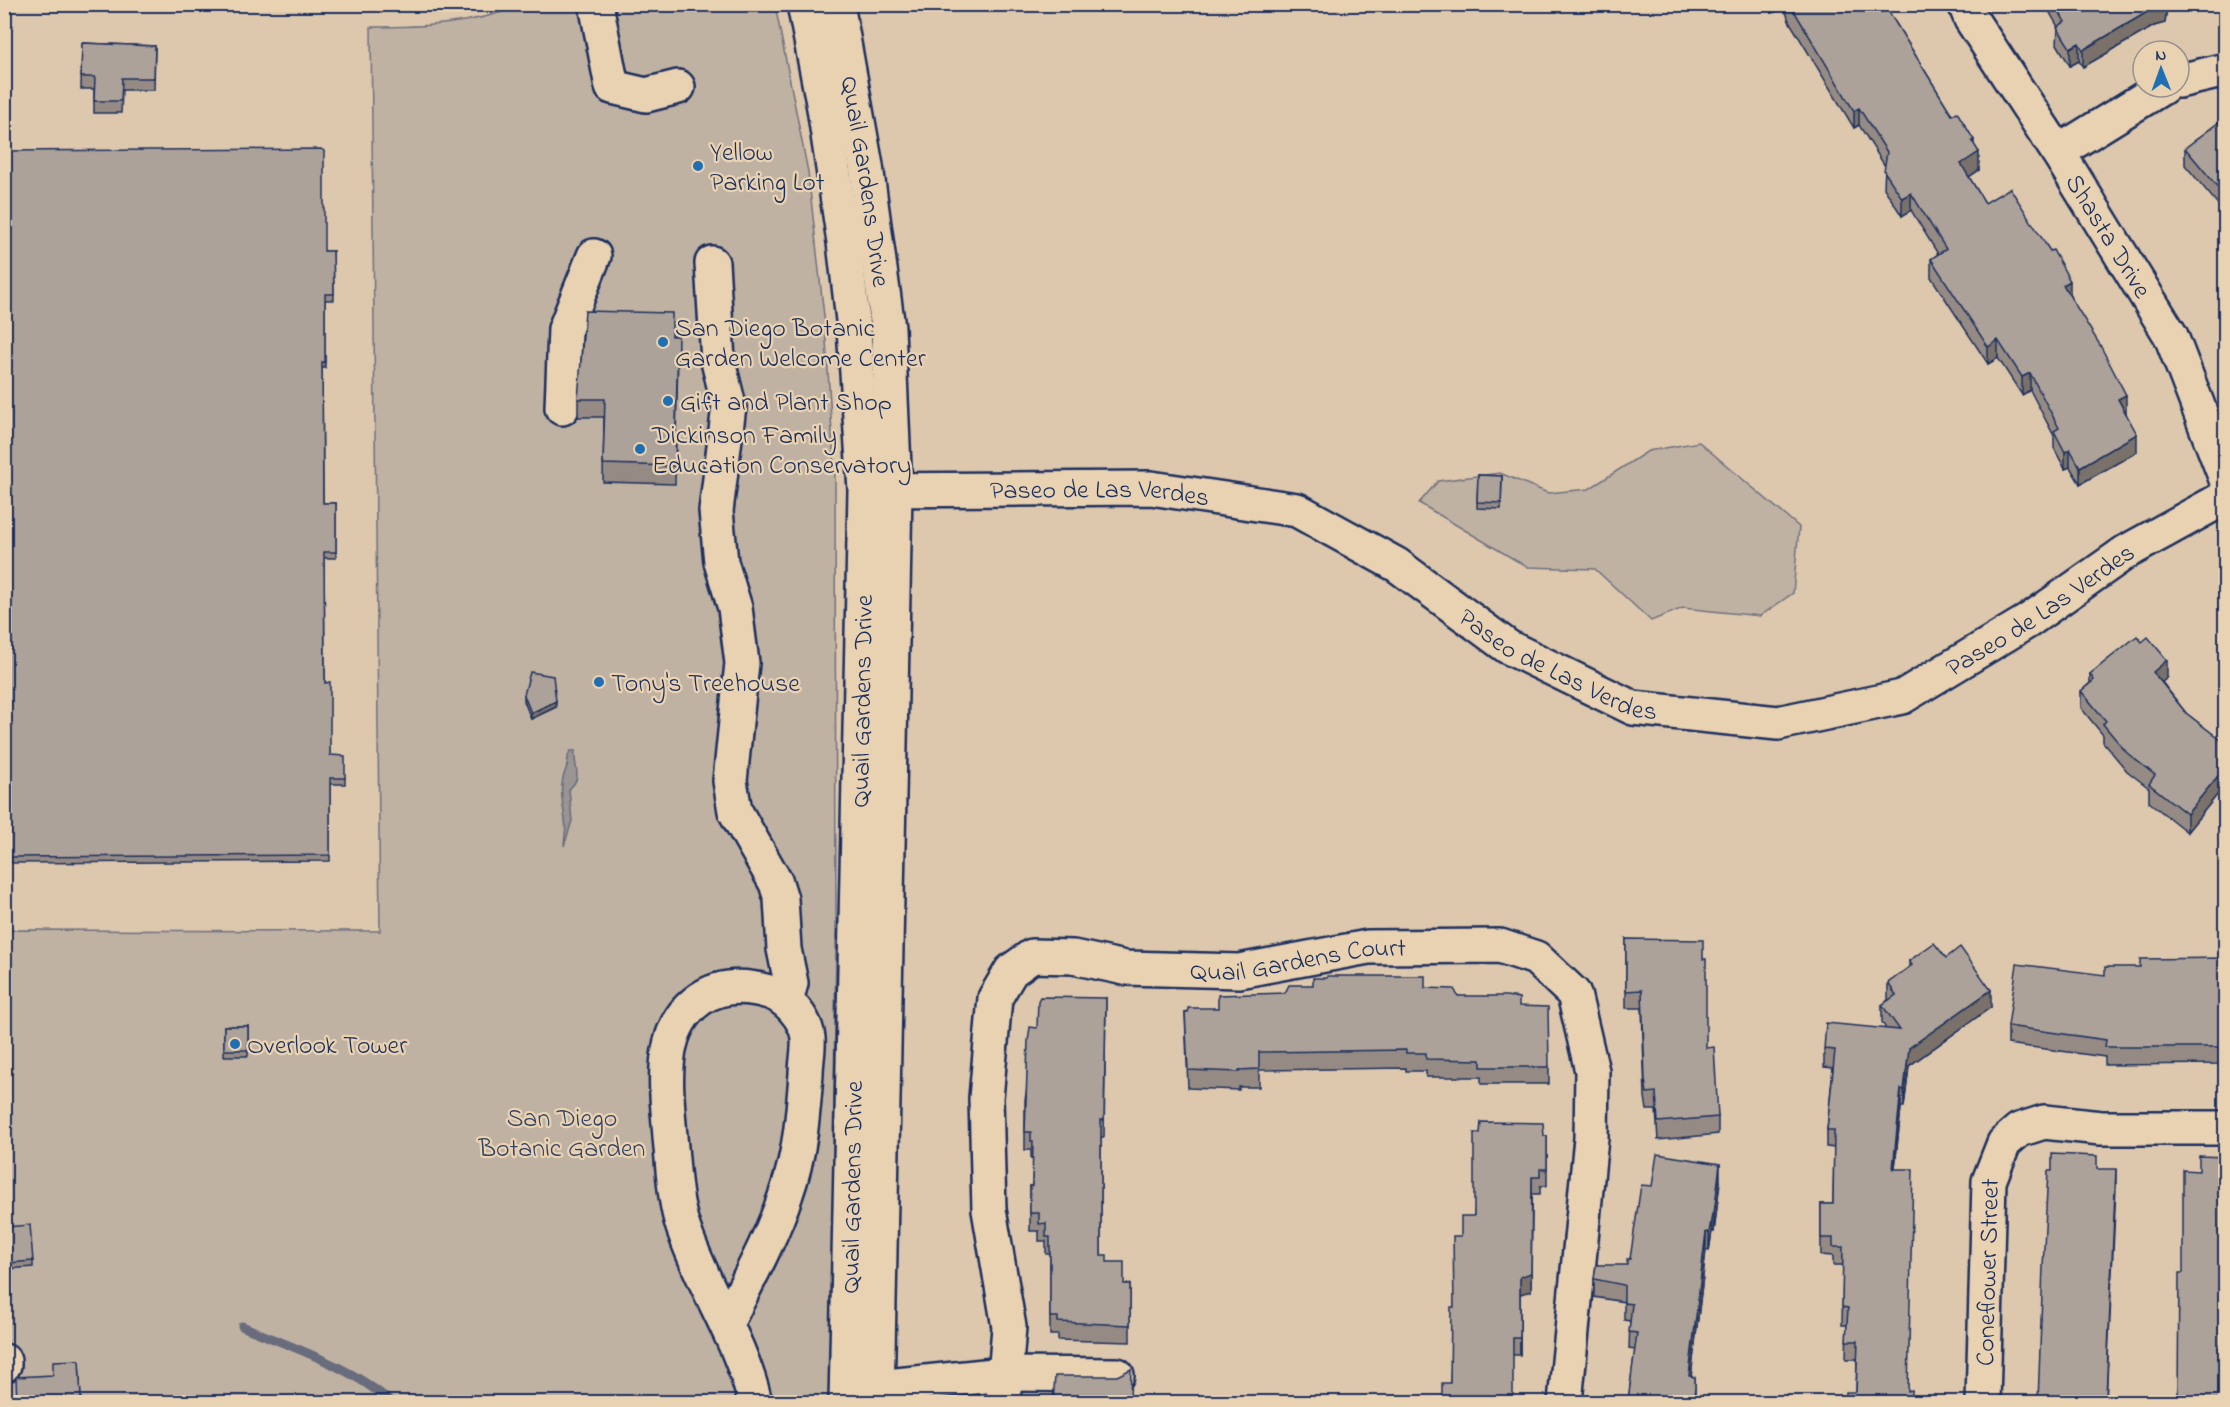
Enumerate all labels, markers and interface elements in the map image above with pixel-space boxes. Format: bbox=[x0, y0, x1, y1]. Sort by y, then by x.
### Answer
north arrow bbox=[2131, 39, 2191, 99]
text: N bbox=[2155, 44, 2167, 68]
street label: Quail Gardens Drive bbox=[828, 74, 898, 290]
place label: Yellow Parking Lot bbox=[710, 135, 825, 203]
marker: Yellow Parking Lot bbox=[691, 159, 705, 173]
street label: Shasta Drive bbox=[2054, 167, 2160, 307]
place label: San Diego Botanic Garden Welcome Center bbox=[675, 311, 927, 379]
marker: San Diego Botanic Garden Welcome Center bbox=[656, 335, 670, 349]
place label: Gift and Plant Shop bbox=[680, 385, 892, 423]
marker: Gift and Plant Shop bbox=[661, 394, 675, 408]
place label: Dickinson Family Education Conservatory bbox=[651, 418, 911, 486]
marker: Dickinson Family Education Conservatory bbox=[633, 442, 647, 456]
street label: Paseo de Las Verdes bbox=[990, 472, 1212, 519]
street label: Paseo de Las Verdes bbox=[1940, 535, 2142, 688]
street label: Quail Gardens Drive bbox=[843, 594, 885, 808]
street label: Paseo de Las Verdes bbox=[1449, 600, 1659, 732]
place label: Tony's Treehouse bbox=[611, 666, 800, 704]
marker: Tony's Treehouse bbox=[592, 675, 606, 689]
street label: Quail Gardens Court bbox=[1190, 930, 1406, 993]
place label: Overlook Tower bbox=[247, 1028, 408, 1066]
marker: Overlook Tower bbox=[228, 1037, 242, 1051]
street label: Quail Gardens Drive bbox=[833, 1080, 875, 1294]
park label: San Diego Botanic Garden bbox=[478, 1101, 645, 1169]
street label: Coneflower Street bbox=[1968, 1177, 2011, 1367]

